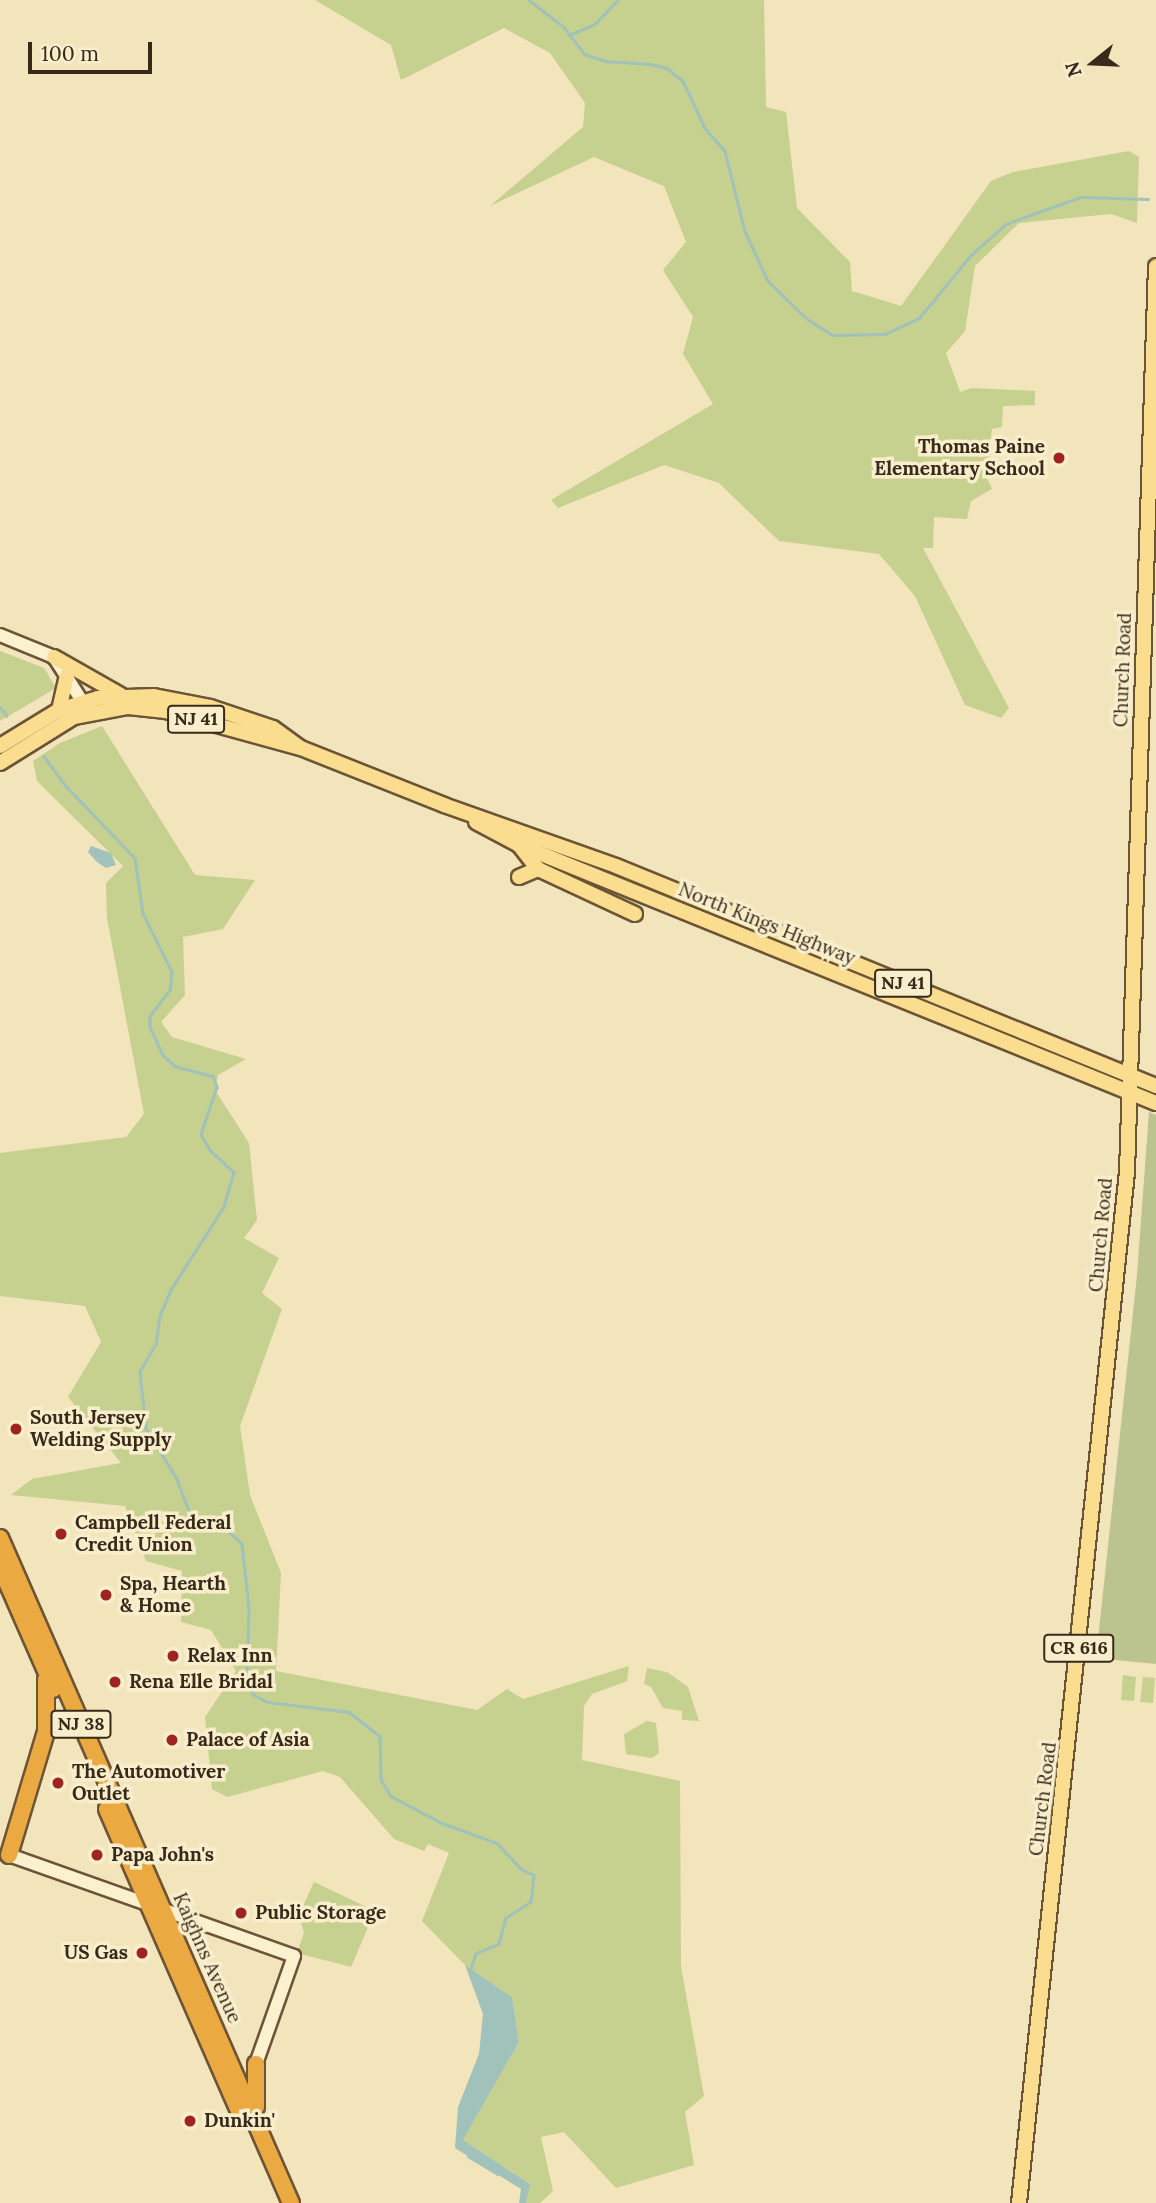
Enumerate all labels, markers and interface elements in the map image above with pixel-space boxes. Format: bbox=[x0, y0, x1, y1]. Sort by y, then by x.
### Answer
scale bar bbox=[32, 28, 156, 72]
north arrow bbox=[1058, 28, 1128, 98]
text: 100 m bbox=[41, 40, 99, 67]
text: N bbox=[1059, 59, 1087, 80]
place label: Thomas Paine Elementary School bbox=[874, 436, 1045, 480]
marker: Thomas Paine Elementary School bbox=[1051, 450, 1067, 466]
street label: Church Road bbox=[1110, 612, 1136, 728]
road number: NJ 41 bbox=[166, 704, 226, 734]
street label: North Kings Highway bbox=[675, 878, 859, 970]
road number: NJ 41 bbox=[873, 968, 933, 998]
street label: Church Road bbox=[1085, 1177, 1117, 1293]
place label: South Jersey Welding Supply bbox=[30, 1407, 171, 1451]
marker: South Jersey Welding Supply bbox=[8, 1421, 24, 1437]
place label: Campbell Federal Credit Union bbox=[75, 1512, 231, 1556]
marker: Campbell Federal Credit Union bbox=[53, 1526, 69, 1542]
place label: Spa, Hearth & Home bbox=[120, 1573, 226, 1617]
marker: Spa, Hearth & Home bbox=[98, 1587, 114, 1603]
road number: CR 616 bbox=[1042, 1633, 1116, 1662]
place label: Relax Inn bbox=[187, 1645, 273, 1667]
marker: Relax Inn bbox=[165, 1648, 181, 1664]
place label: Rena Elle Bridal bbox=[129, 1671, 273, 1693]
marker: Rena Elle Bridal bbox=[107, 1674, 123, 1690]
road number: NJ 38 bbox=[50, 1709, 112, 1738]
place label: Palace of Asia bbox=[186, 1729, 309, 1751]
marker: Palace of Asia bbox=[164, 1732, 180, 1748]
street label: Church Road bbox=[1025, 1741, 1061, 1857]
place label: The Automotiver Outlet bbox=[72, 1761, 225, 1805]
marker: The Automotiver Outlet bbox=[50, 1775, 66, 1791]
place label: Papa John's bbox=[111, 1844, 214, 1866]
marker: Papa John's bbox=[89, 1847, 105, 1863]
street label: Kaighns Avenue bbox=[168, 1889, 246, 2027]
place label: Public Storage bbox=[255, 1902, 386, 1924]
marker: Public Storage bbox=[233, 1905, 249, 1921]
place label: US Gas bbox=[64, 1942, 128, 1964]
marker: US Gas bbox=[134, 1945, 150, 1961]
place label: Dunkin' bbox=[204, 2110, 275, 2132]
marker: Dunkin' bbox=[182, 2113, 198, 2129]

